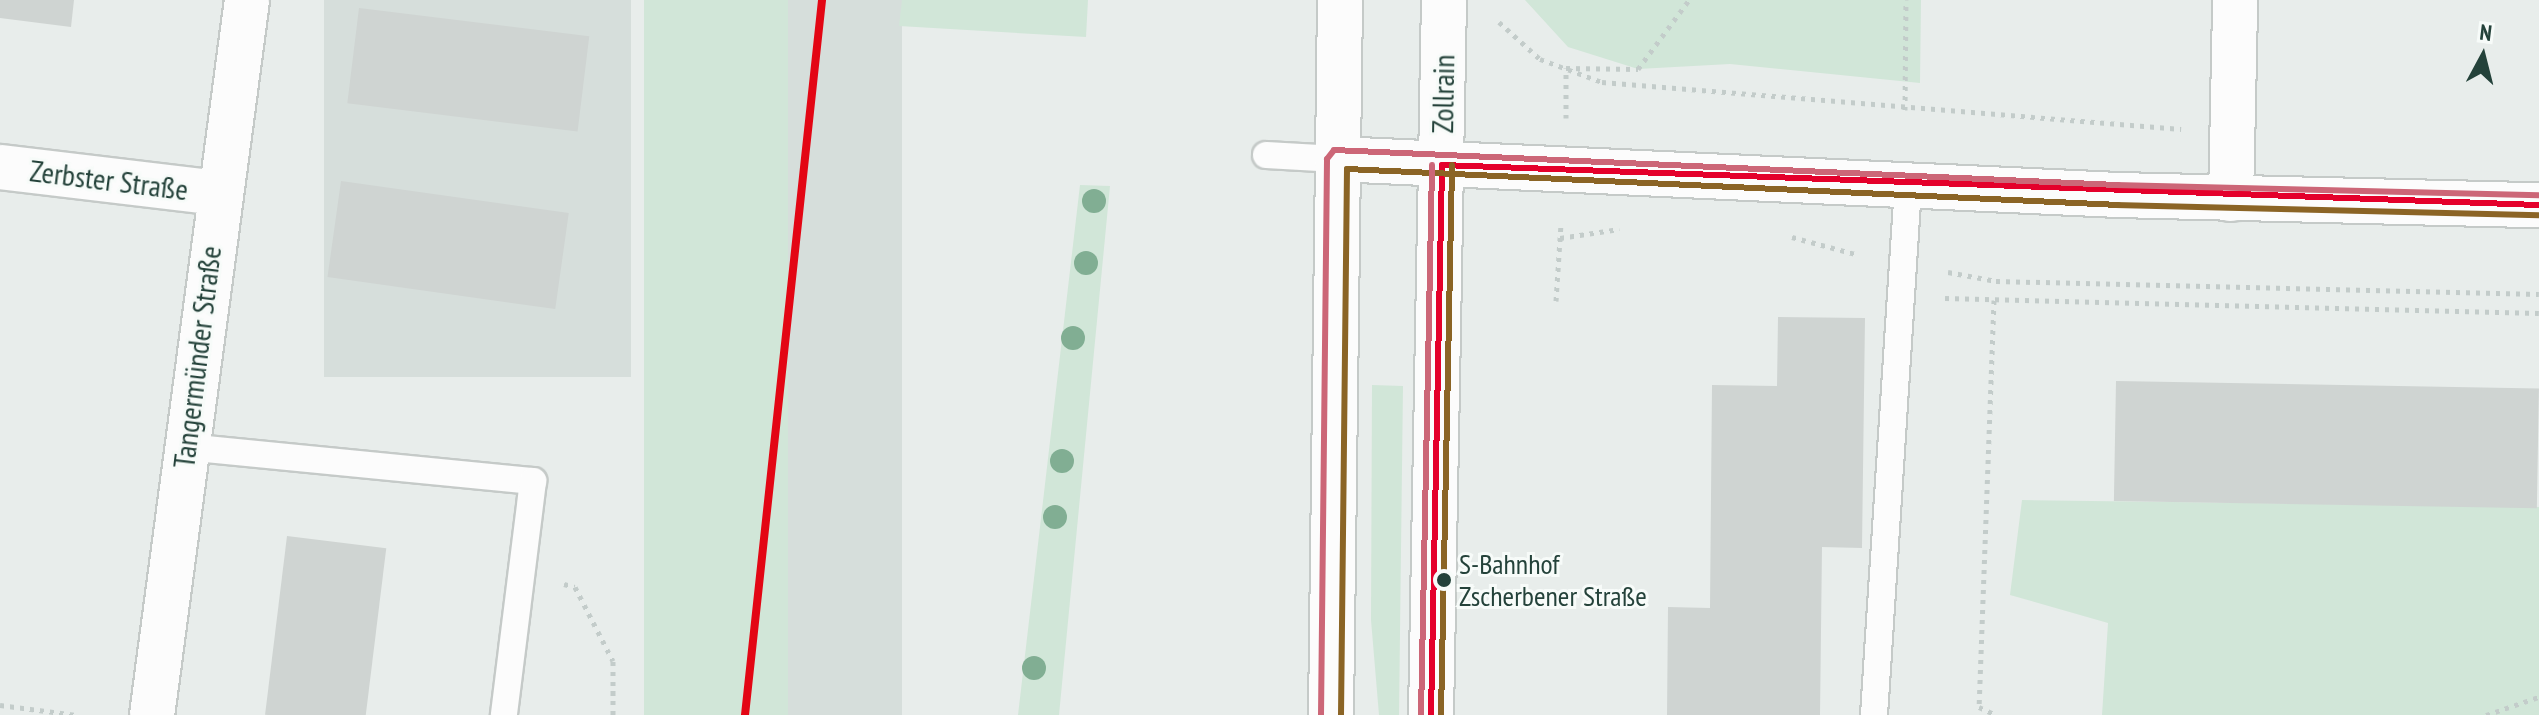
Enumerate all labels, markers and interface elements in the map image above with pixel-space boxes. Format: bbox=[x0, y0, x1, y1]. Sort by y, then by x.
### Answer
north arrow bbox=[2443, 16, 2523, 96]
text: N bbox=[2478, 18, 2494, 47]
street label: Zollrain bbox=[1424, 54, 1462, 134]
street label: Zerbster Straße bbox=[28, 152, 190, 208]
street label: Tangermünder Straße bbox=[166, 244, 228, 470]
place label: S-Bahnhof Zscherbener Straße bbox=[1459, 547, 1647, 613]
marker: S-Bahnhof Zscherbener Straße bbox=[1436, 572, 1452, 588]

